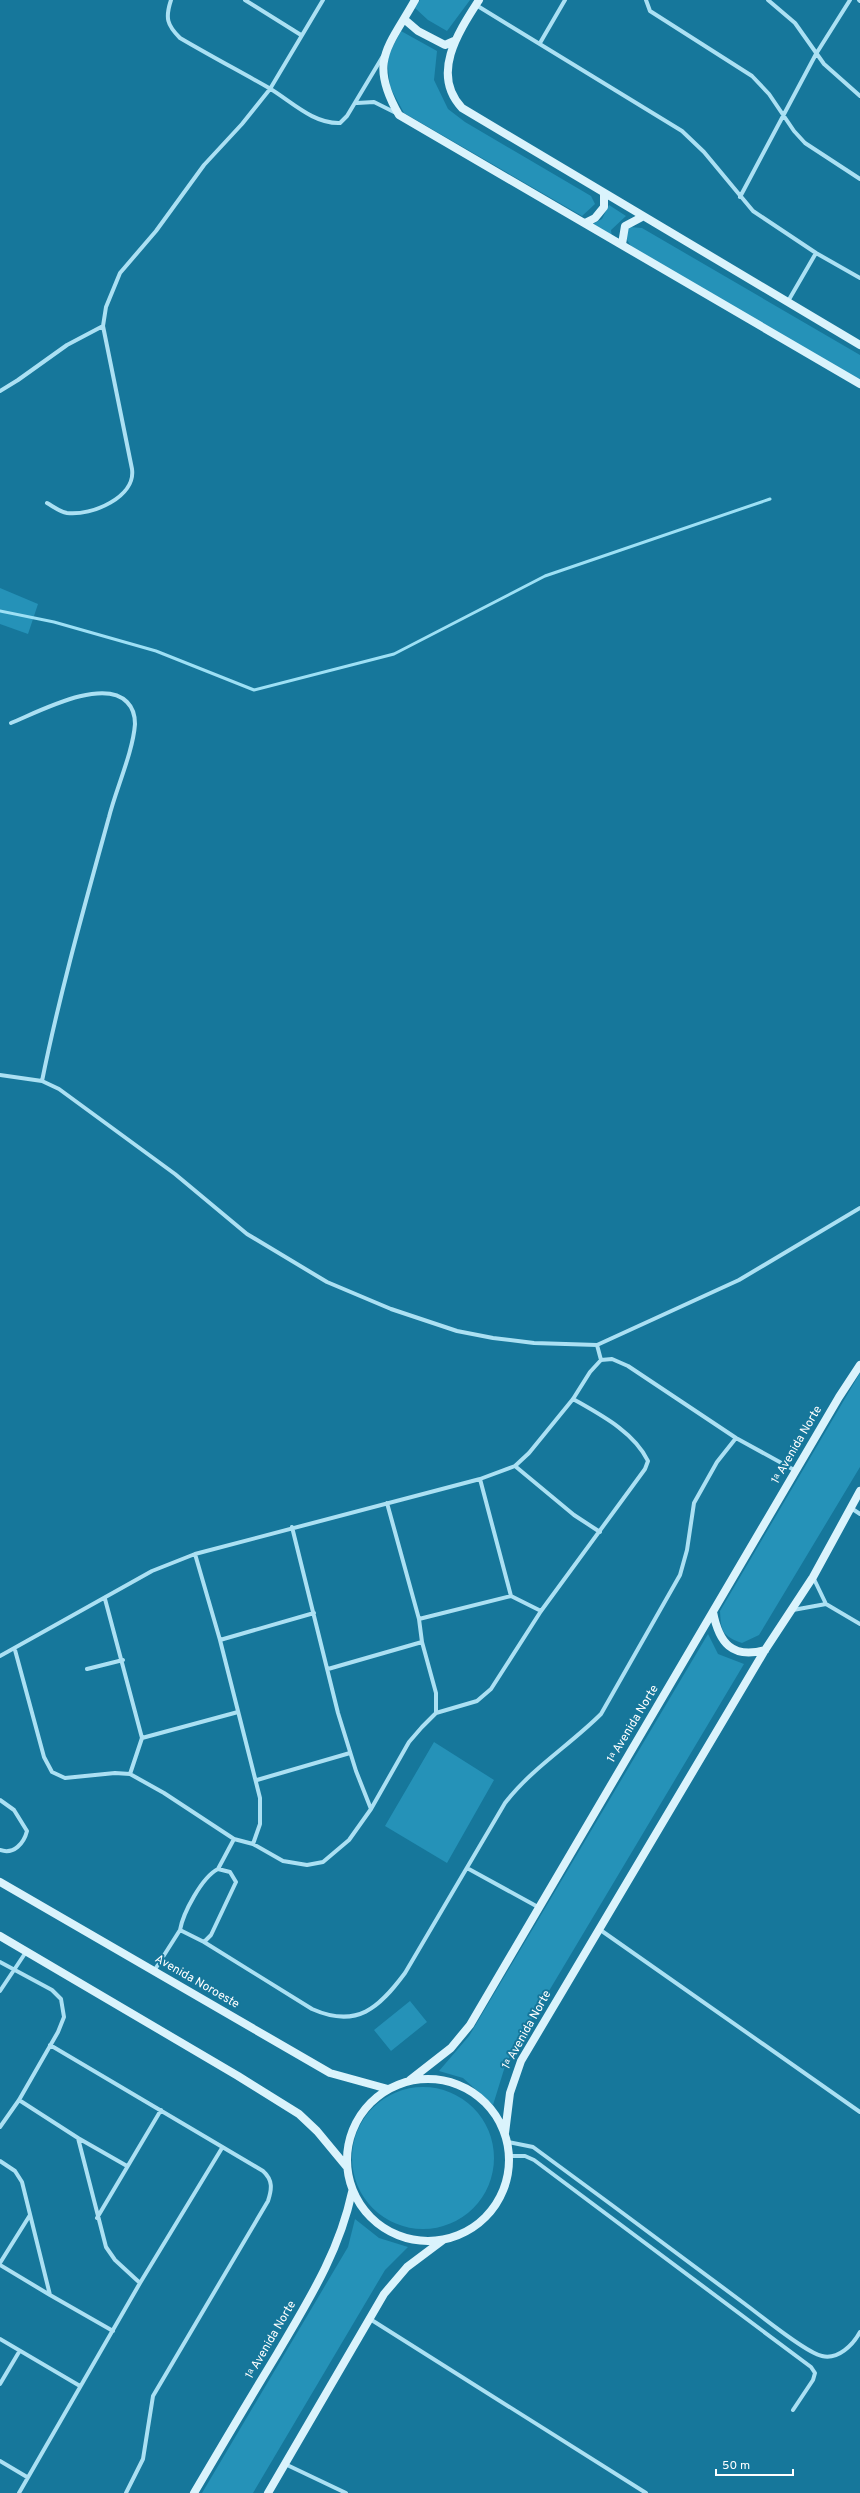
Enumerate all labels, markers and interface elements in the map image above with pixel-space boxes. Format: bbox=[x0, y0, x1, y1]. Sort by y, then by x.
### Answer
street label: 1ᵃ Avenida Norte bbox=[768, 1403, 826, 1487]
street label: 1ᵃ Avenida Norte bbox=[603, 1682, 663, 1766]
street label: Avenida Noroeste bbox=[152, 1951, 242, 2013]
street label: 1ᵃ Avenida Norte bbox=[499, 1988, 555, 2072]
street label: 1ᵃ Avenida Norte bbox=[242, 2298, 300, 2382]
scale bar bbox=[716, 2451, 793, 2477]
text: 50 m bbox=[722, 2458, 750, 2474]

